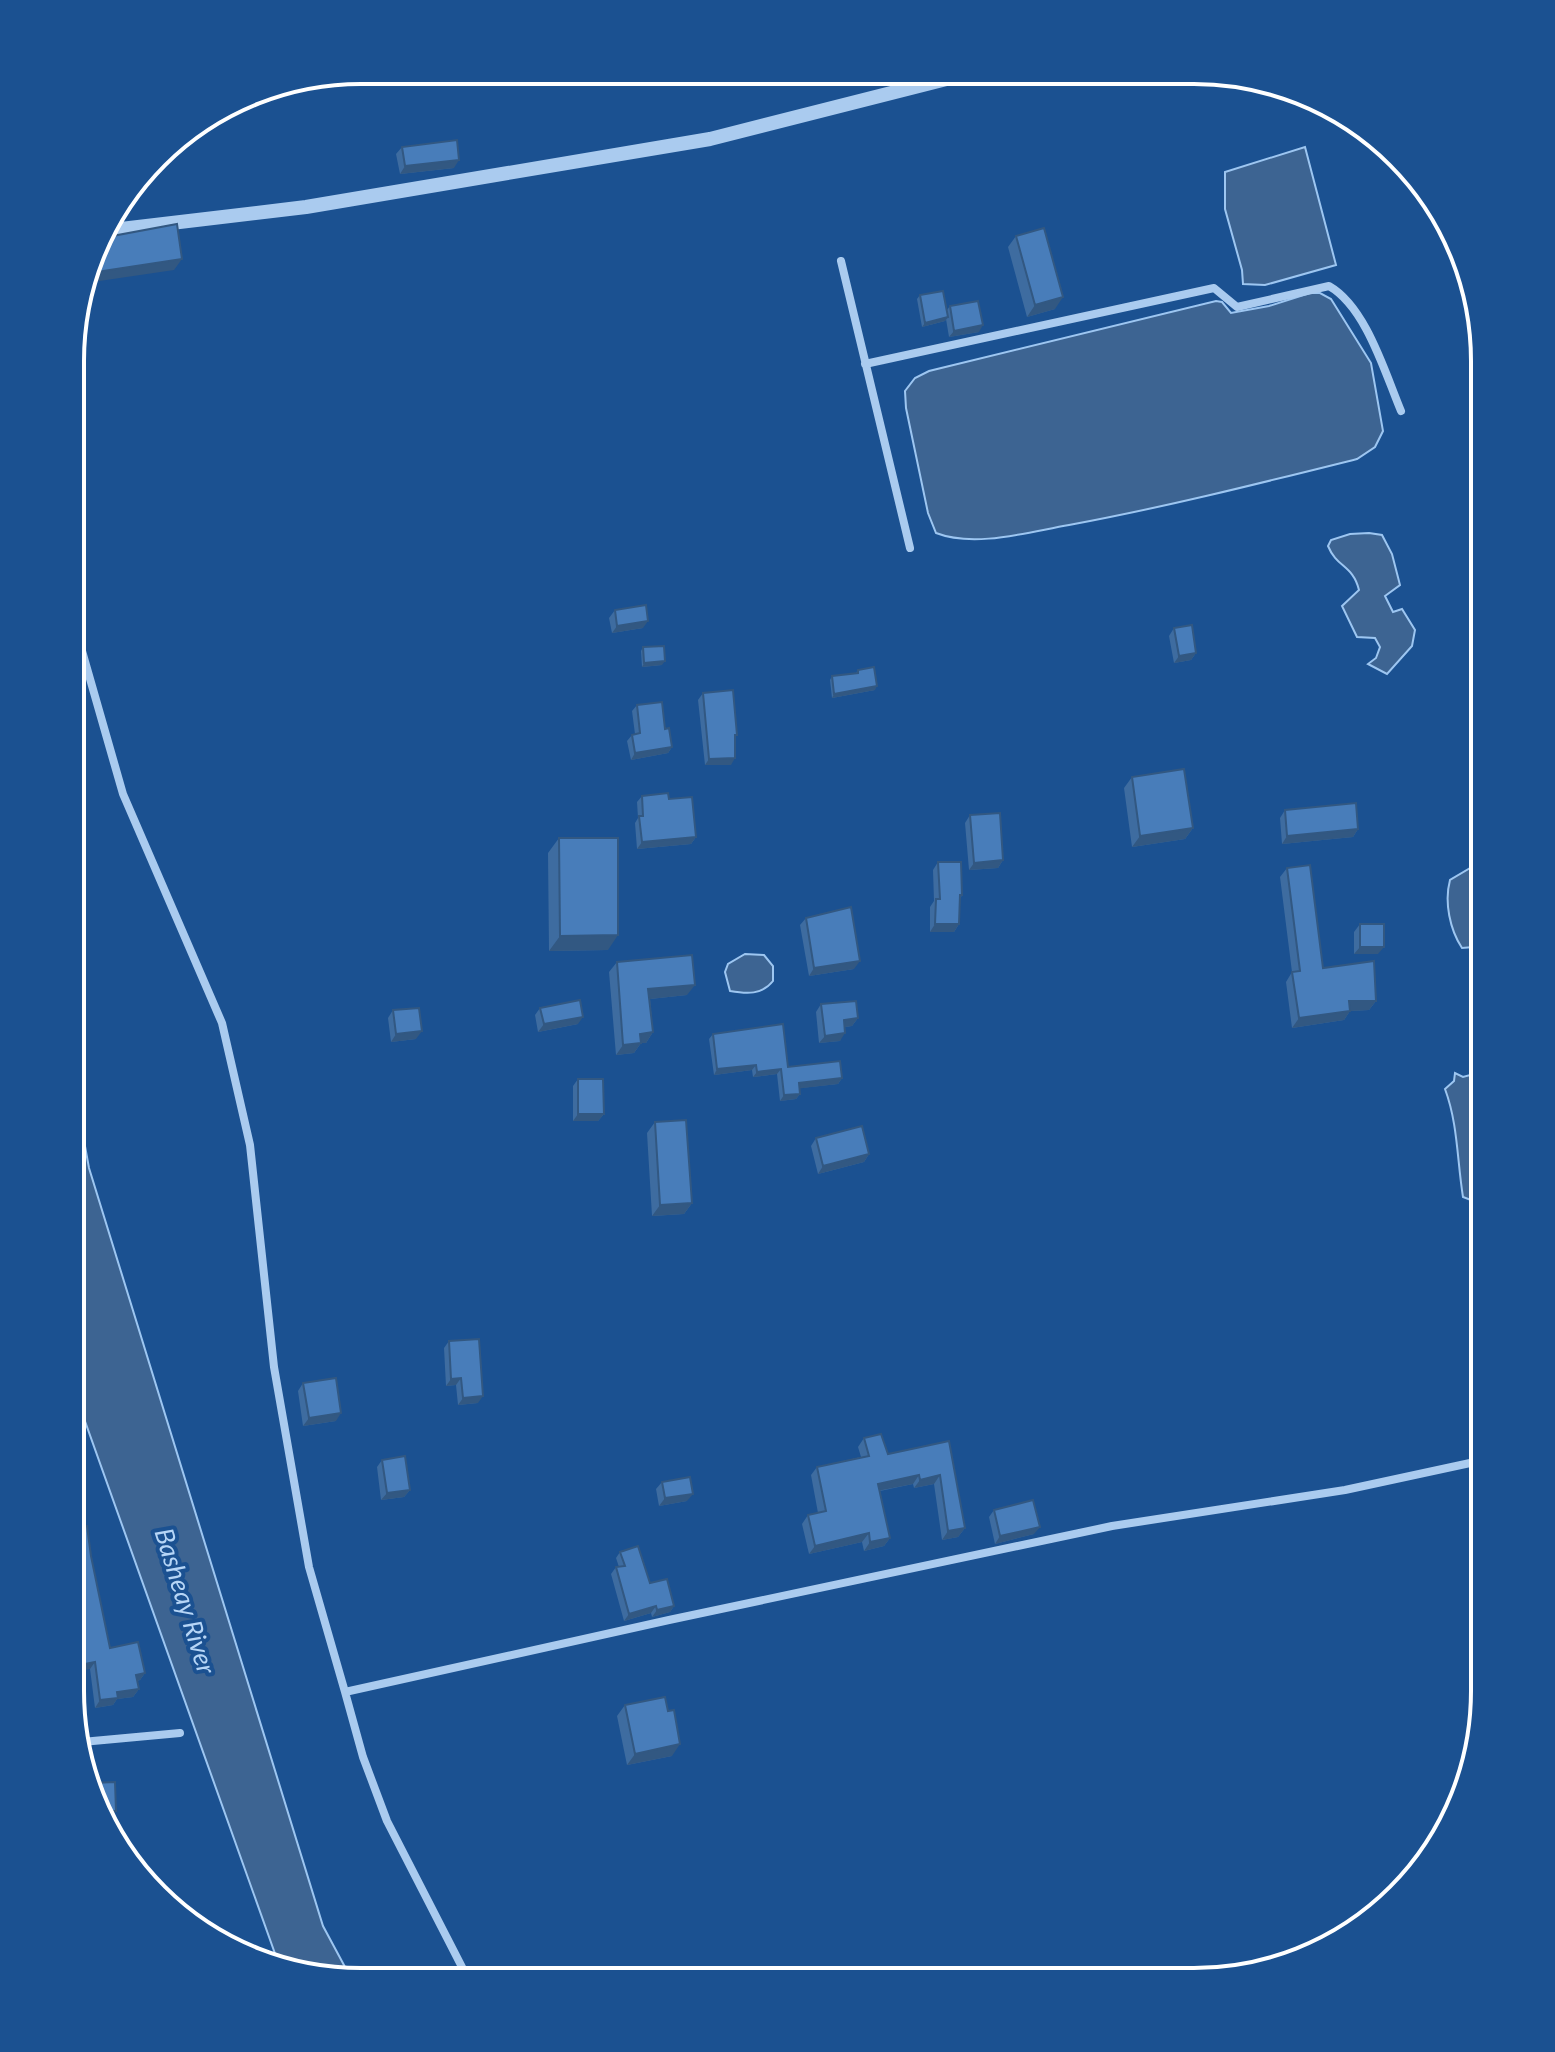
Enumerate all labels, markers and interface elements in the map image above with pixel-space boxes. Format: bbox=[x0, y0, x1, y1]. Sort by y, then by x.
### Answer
water label: Basheay River bbox=[149, 1524, 224, 1679]

